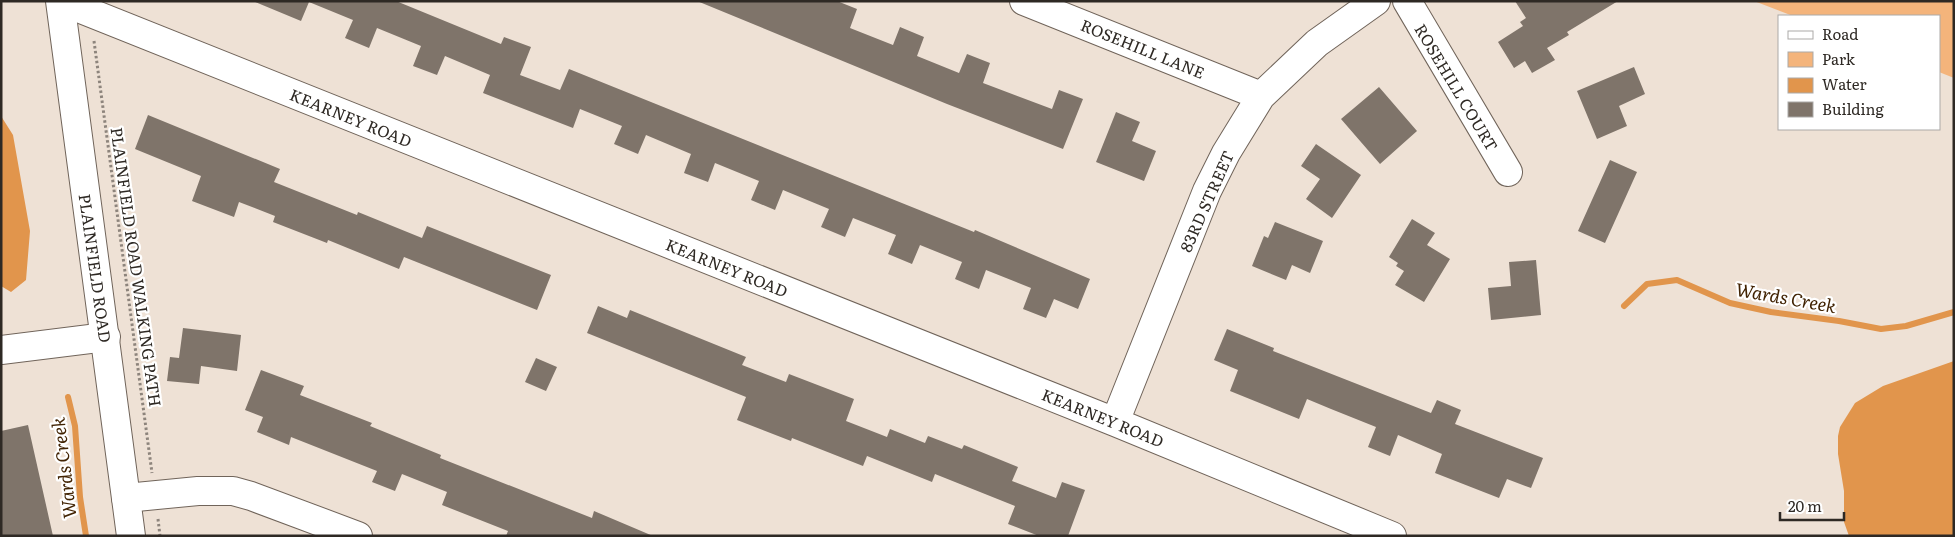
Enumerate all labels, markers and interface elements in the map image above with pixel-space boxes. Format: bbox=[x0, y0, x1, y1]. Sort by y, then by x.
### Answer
street label: ROSEHILL LANE bbox=[1077, 12, 1209, 84]
legend bbox=[1778, 15, 1940, 130]
street label: ROSEHILL COURT bbox=[1409, 19, 1505, 155]
text: Road bbox=[1822, 22, 1858, 45]
text: Park bbox=[1822, 47, 1856, 70]
text: Water bbox=[1822, 72, 1867, 95]
street label: KEARNEY ROAD bbox=[286, 82, 416, 152]
text: Building bbox=[1822, 97, 1884, 120]
street label: PLAINFIELD ROAD WALKING PATH bbox=[105, 126, 169, 408]
street label: 83RD STREET bbox=[1173, 146, 1239, 256]
street label: PLAINFIELD ROAD bbox=[74, 192, 118, 344]
street label: KEARNEY ROAD bbox=[662, 232, 792, 302]
water label: Wards Creek bbox=[1734, 275, 1838, 319]
street label: KEARNEY ROAD bbox=[1038, 382, 1168, 452]
water label: Wards Creek bbox=[43, 416, 83, 520]
scale bar bbox=[1780, 490, 1844, 522]
text: 20 m bbox=[1788, 494, 1822, 517]

